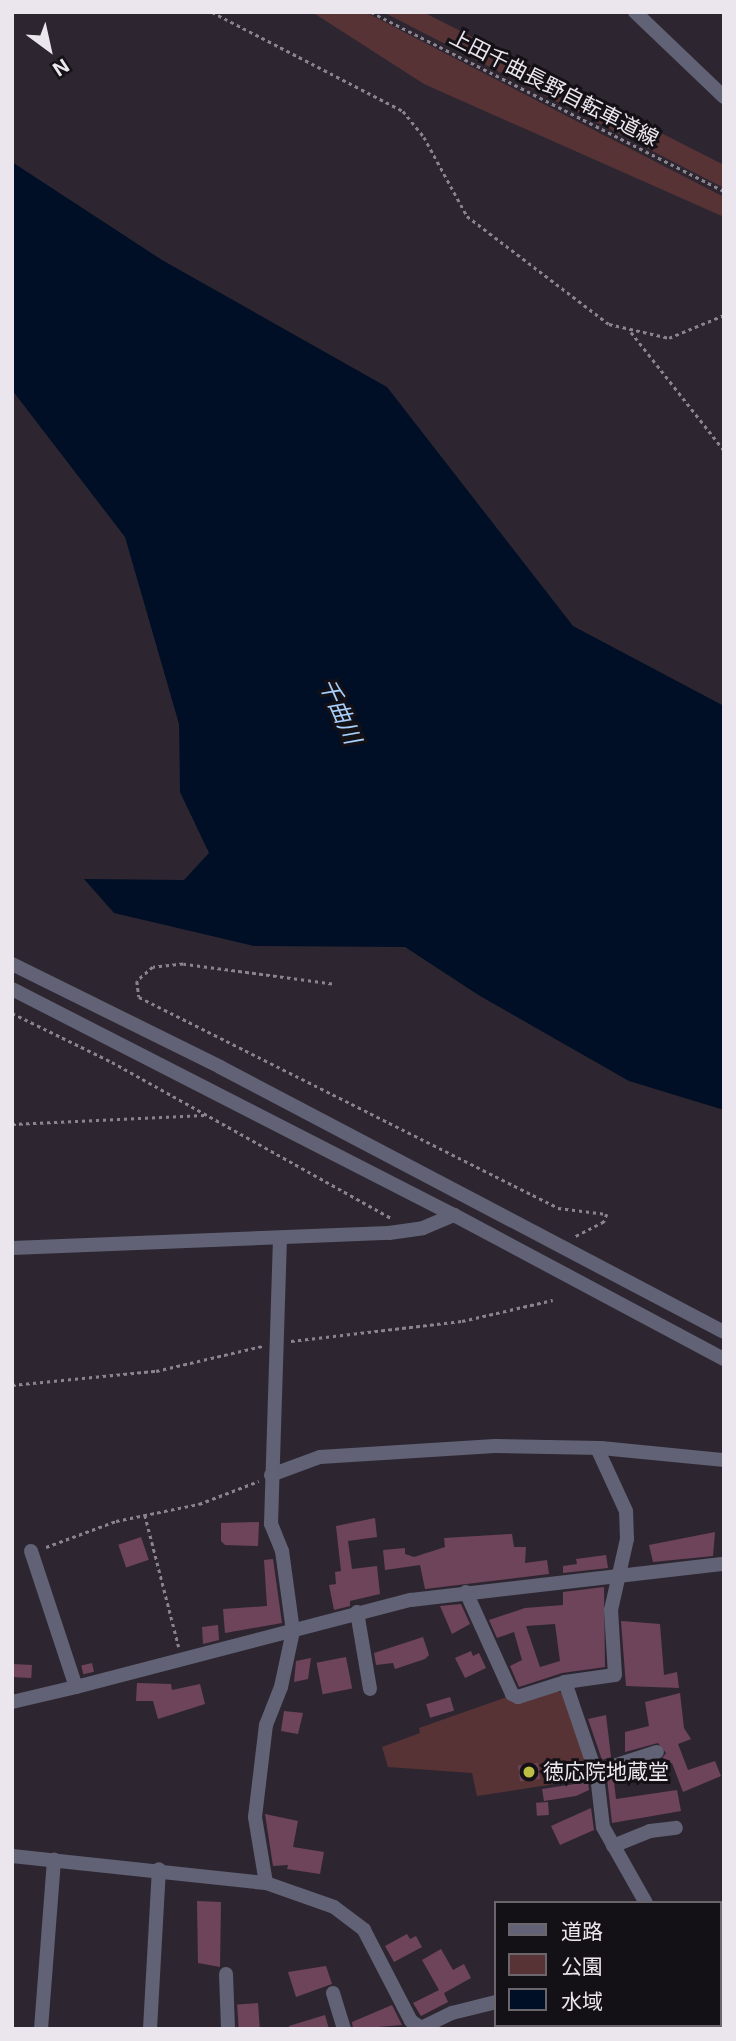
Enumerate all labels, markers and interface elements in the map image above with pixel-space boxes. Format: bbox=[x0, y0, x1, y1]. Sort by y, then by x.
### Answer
north arrow bbox=[14, 14, 84, 84]
street label: 上田千曲長野自転車道線 bbox=[445, 24, 663, 152]
text: N bbox=[48, 53, 73, 81]
water label: 千曲川 bbox=[313, 674, 367, 748]
place label: 徳応院地蔵堂 bbox=[543, 1759, 669, 1785]
marker: 徳応院地蔵堂 bbox=[521, 1764, 537, 1780]
legend bbox=[494, 1901, 722, 2027]
text: 道路 bbox=[561, 1919, 603, 1944]
text: 公園 bbox=[561, 1954, 603, 1979]
text: 水域 bbox=[561, 1989, 603, 2014]

